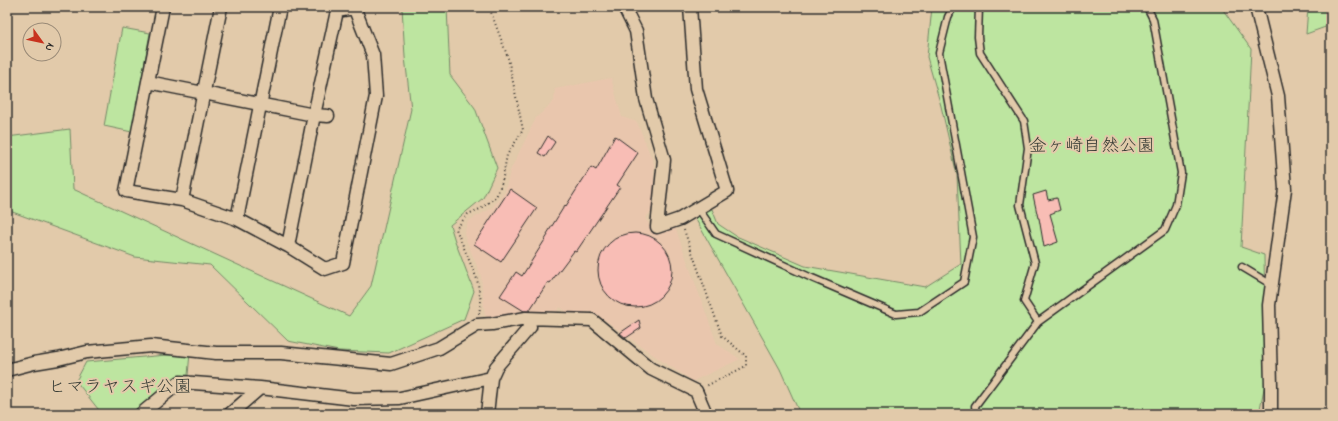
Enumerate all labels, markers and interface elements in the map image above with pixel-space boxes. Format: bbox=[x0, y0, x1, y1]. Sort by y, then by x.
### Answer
north arrow bbox=[22, 22, 62, 62]
text: N bbox=[41, 39, 58, 54]
park label: 金ヶ崎自然公園 bbox=[1029, 134, 1155, 160]
park label: ヒマラヤスギ公園 bbox=[48, 375, 192, 401]

